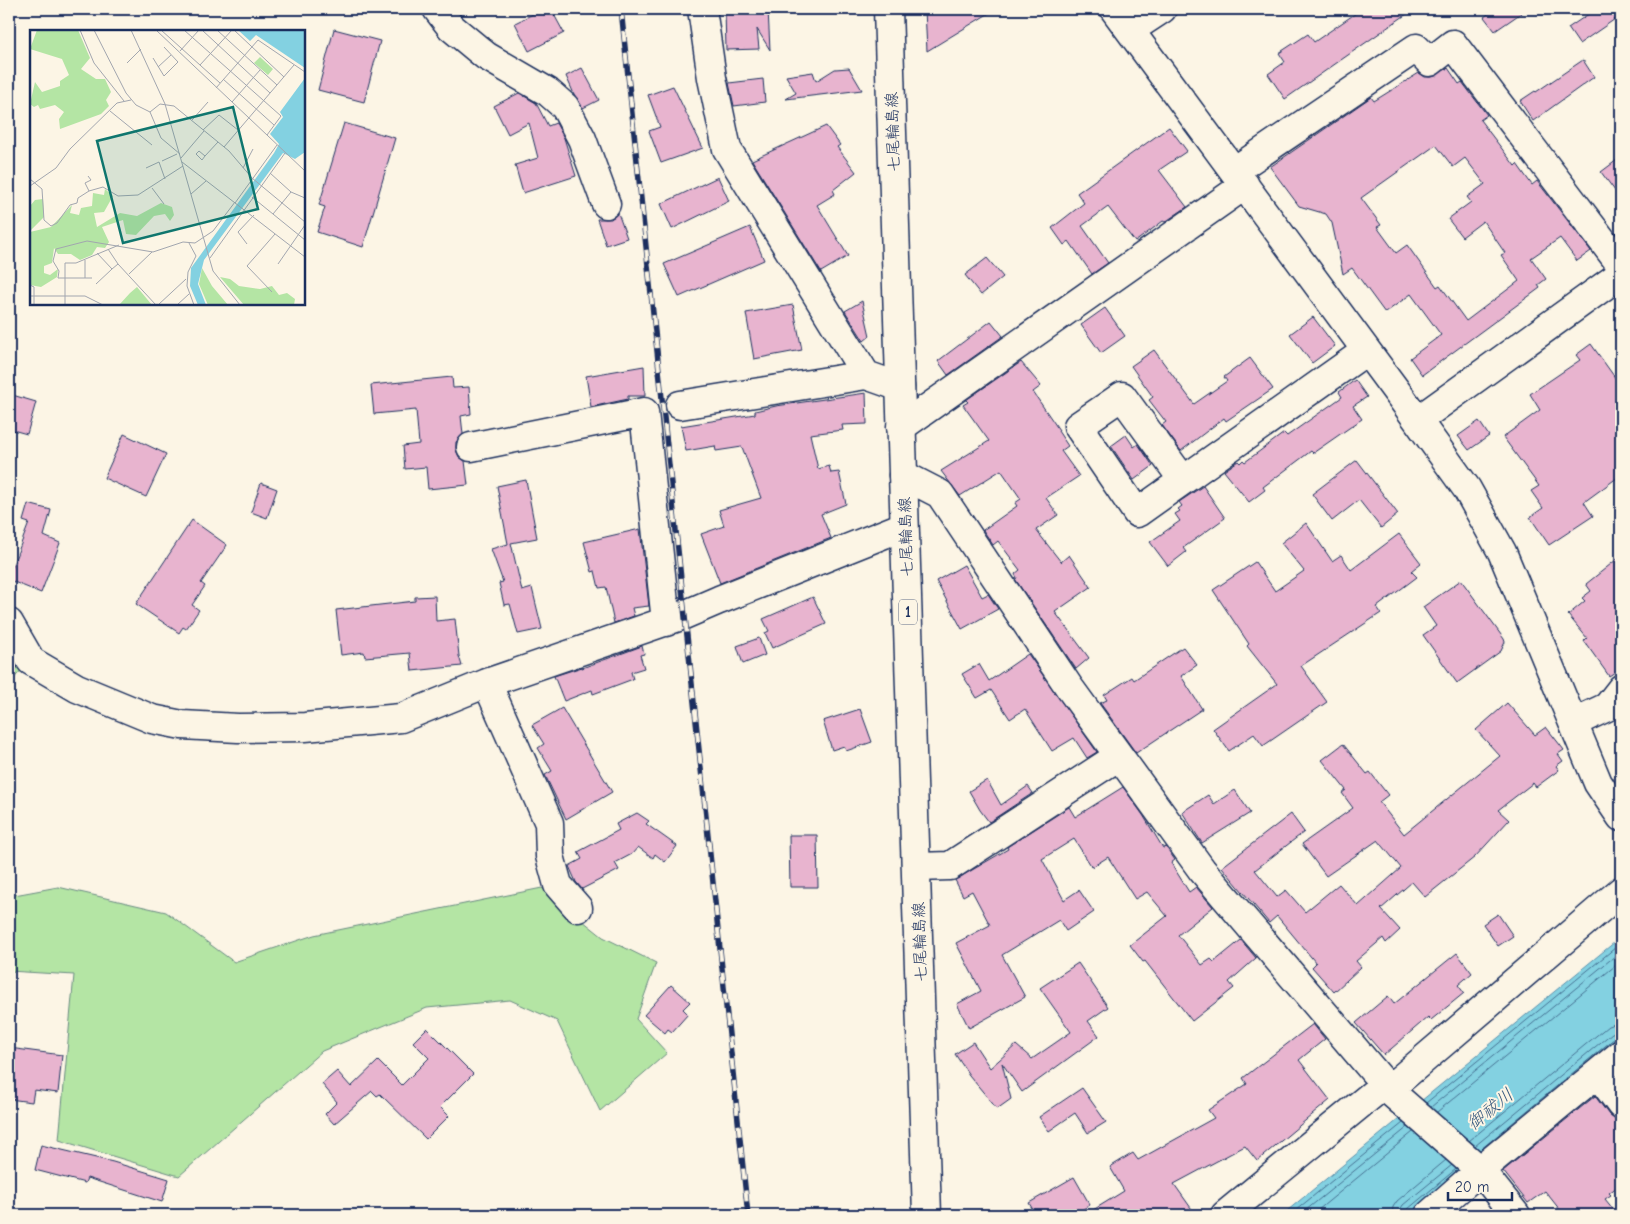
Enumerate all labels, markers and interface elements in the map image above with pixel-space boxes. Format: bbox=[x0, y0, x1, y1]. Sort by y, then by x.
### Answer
inset map bbox=[30, 30, 305, 305]
street label: 七尾輪島線 bbox=[883, 92, 903, 172]
street label: 七尾輪島線 bbox=[896, 497, 916, 577]
road number: 1 bbox=[899, 600, 917, 624]
street label: 七尾輪島線 bbox=[910, 902, 930, 982]
water label: 御祓川 bbox=[1463, 1084, 1518, 1135]
scale bar bbox=[1448, 1169, 1511, 1201]
text: 20 m bbox=[1455, 1178, 1489, 1196]

